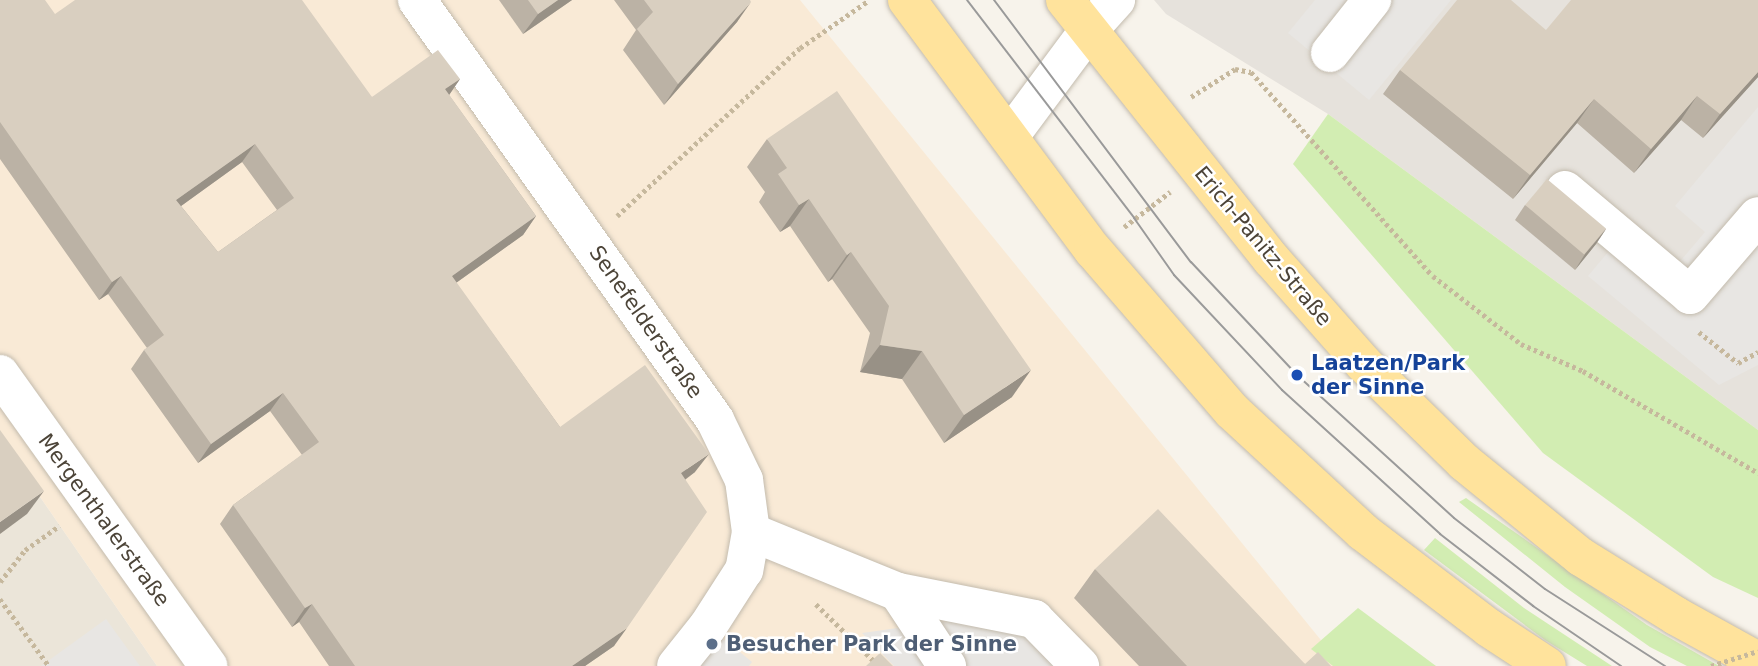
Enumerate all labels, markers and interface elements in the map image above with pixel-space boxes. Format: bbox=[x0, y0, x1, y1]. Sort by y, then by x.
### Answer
street label: Erich-Panitz-Straße bbox=[1189, 161, 1337, 331]
street label: Senefelderstraße bbox=[584, 241, 708, 403]
place label: Laatzen/Park der Sinne bbox=[1311, 350, 1465, 400]
marker: Laatzen/Park der Sinne bbox=[1289, 367, 1305, 383]
street label: Mergenthalerstraße bbox=[33, 429, 175, 611]
place label: Besucher Park der Sinne bbox=[726, 631, 1017, 657]
marker: Besucher Park der Sinne bbox=[704, 636, 720, 652]

